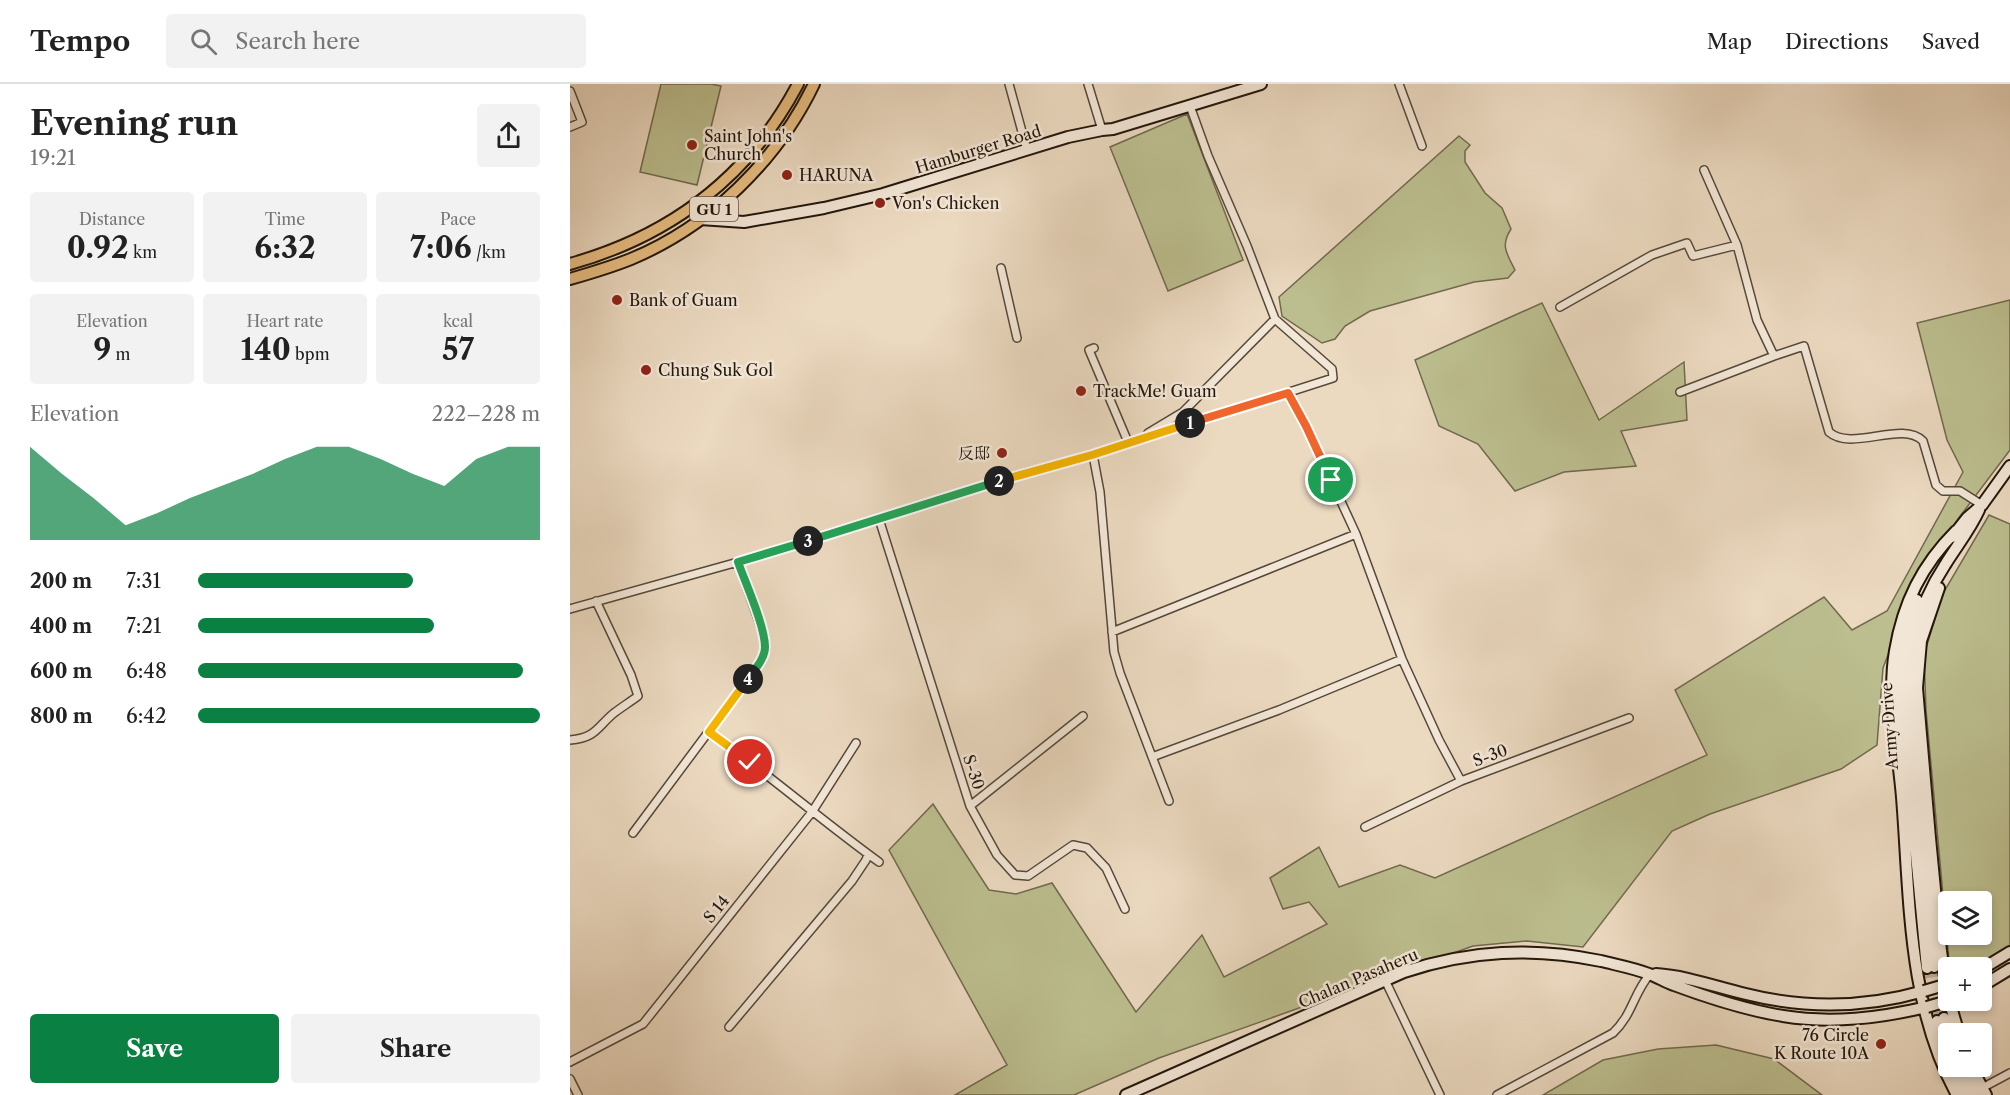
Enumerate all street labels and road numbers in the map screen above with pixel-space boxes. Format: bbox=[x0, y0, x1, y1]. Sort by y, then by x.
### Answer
street label: Hamburger Road bbox=[913, 120, 1044, 178]
road number: GU 1 bbox=[690, 197, 738, 221]
street label: Army Drive bbox=[1876, 682, 1902, 771]
street label: S-30 bbox=[1470, 739, 1510, 771]
street label: S-30 bbox=[959, 752, 989, 792]
street label: S 14 bbox=[699, 891, 733, 927]
street label: Chalan Pasaheru bbox=[1295, 944, 1421, 1012]

